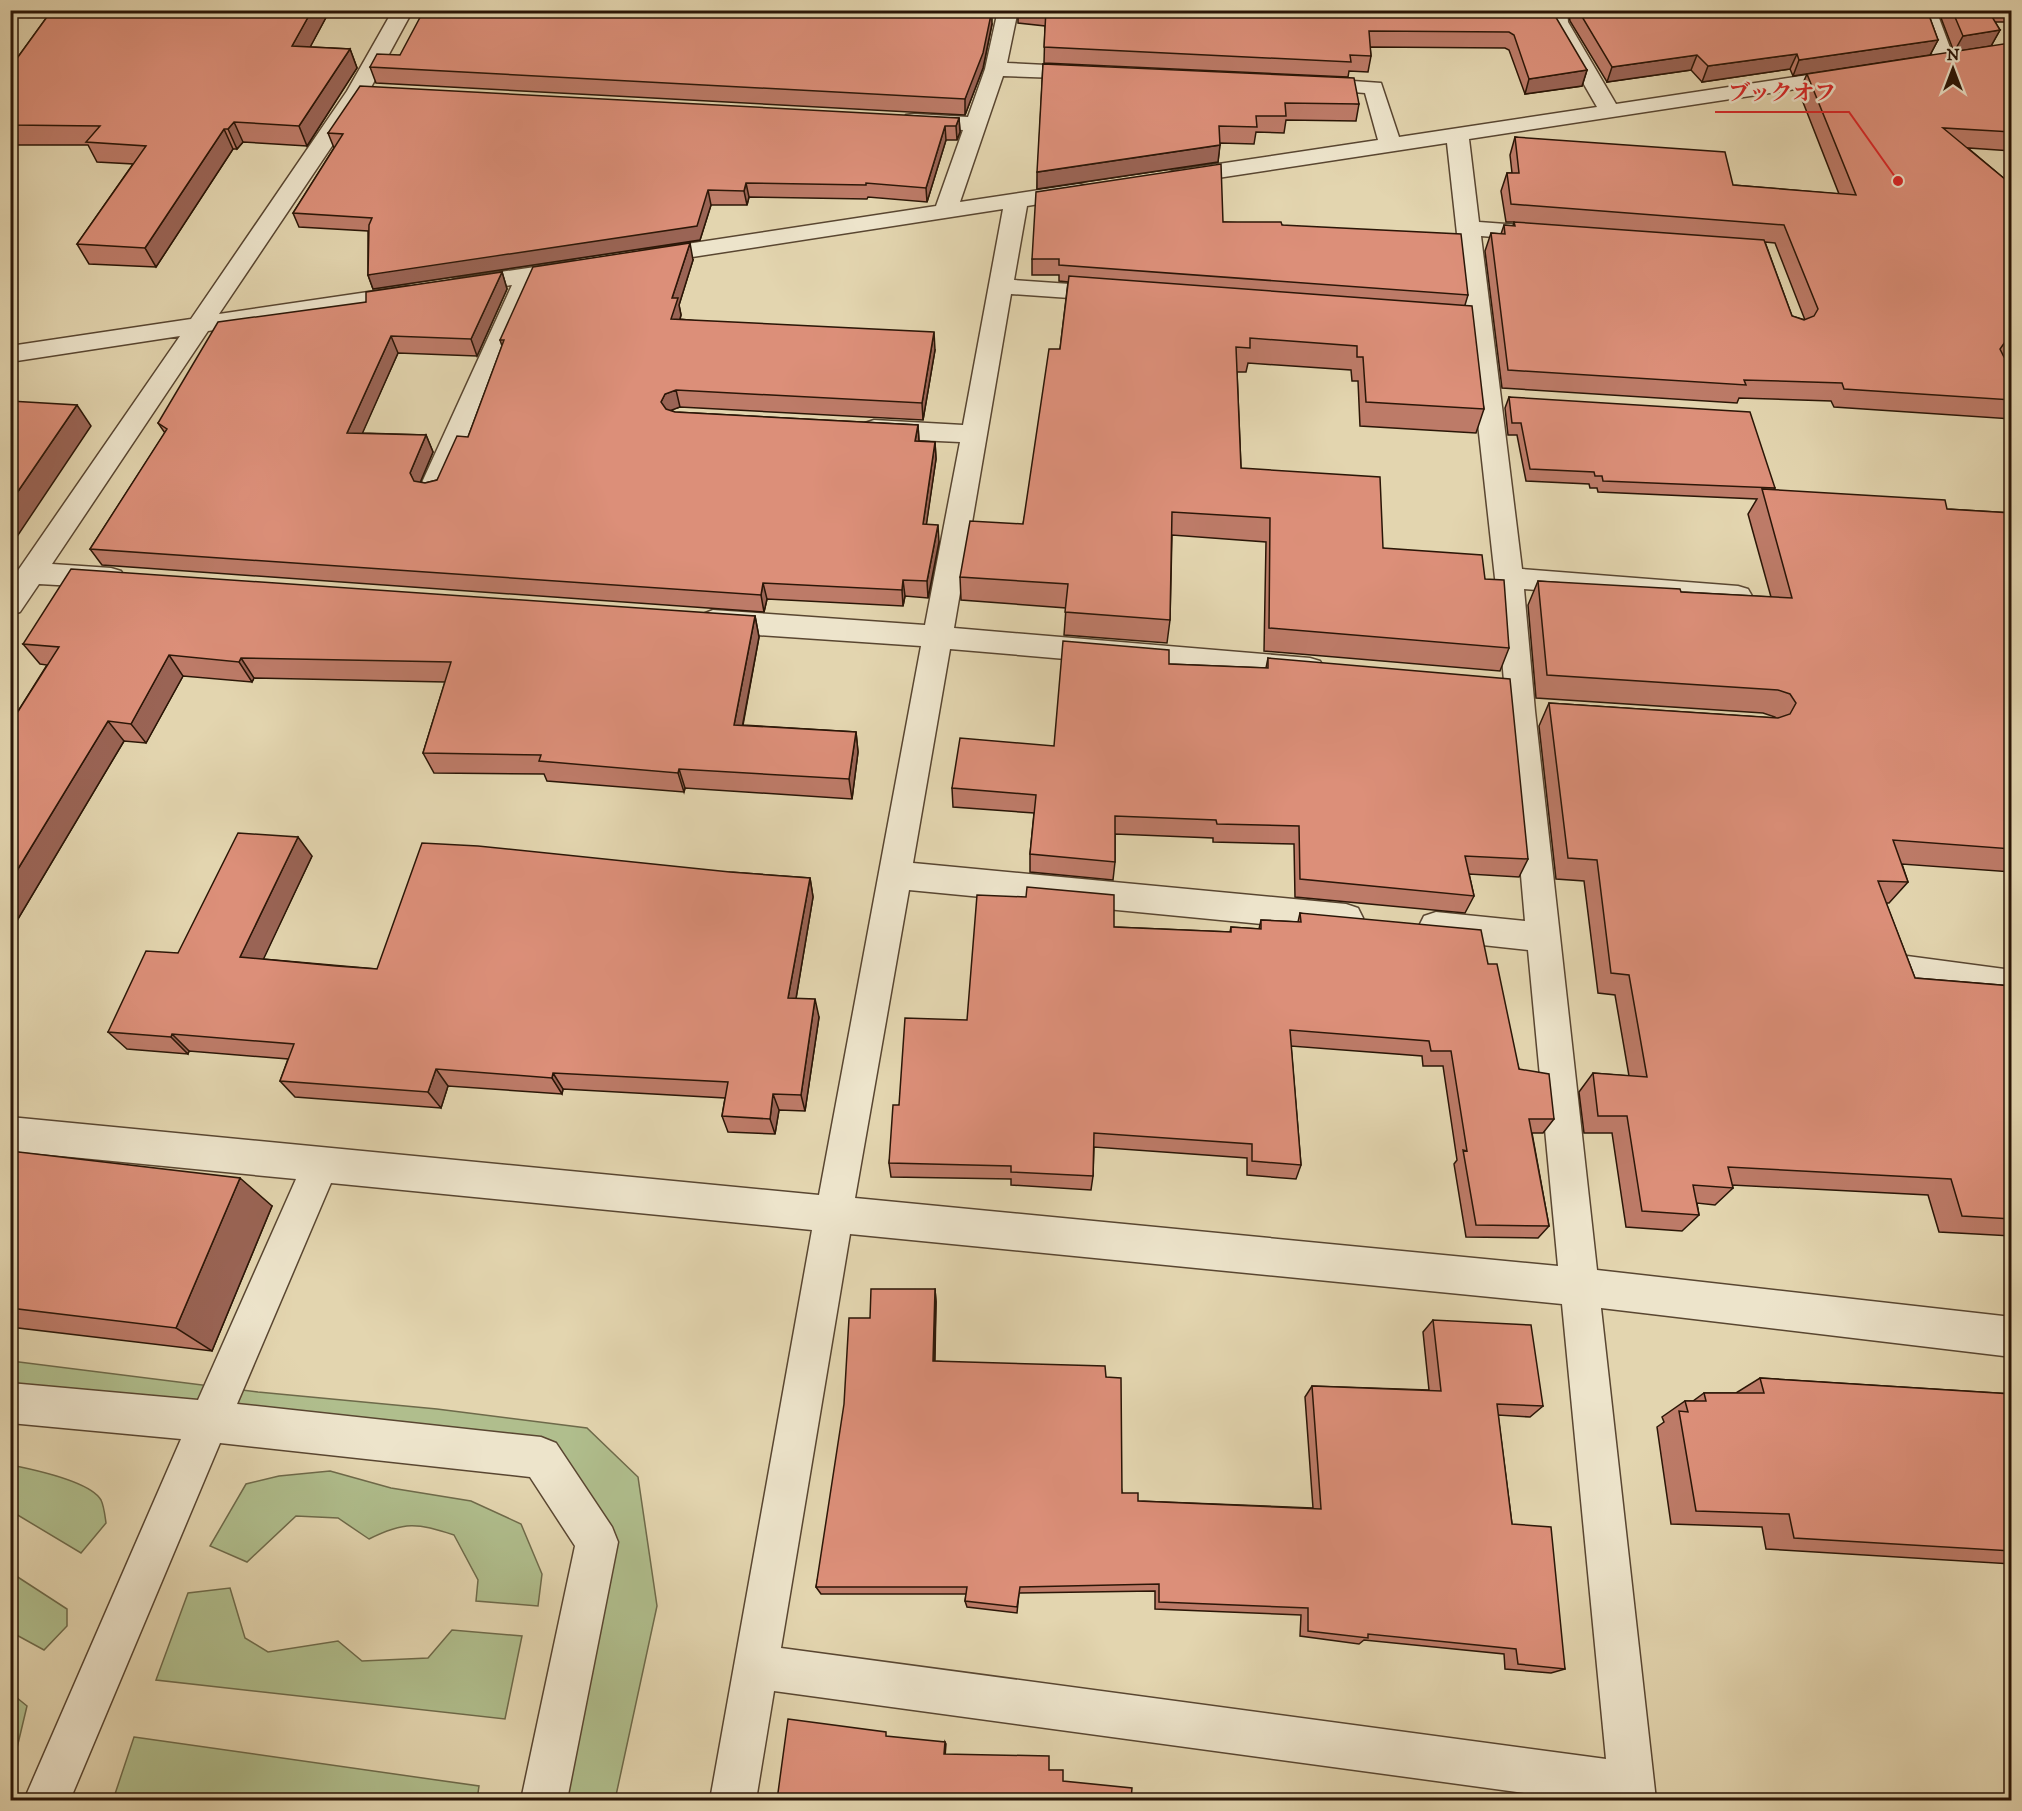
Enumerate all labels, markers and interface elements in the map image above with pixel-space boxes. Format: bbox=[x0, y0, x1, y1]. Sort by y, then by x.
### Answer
north arrow bbox=[1923, 39, 1983, 99]
text: N bbox=[1946, 45, 1960, 65]
callout: ブックオフ bbox=[1715, 72, 1849, 112]
text: ブックオフ bbox=[1728, 80, 1836, 107]

